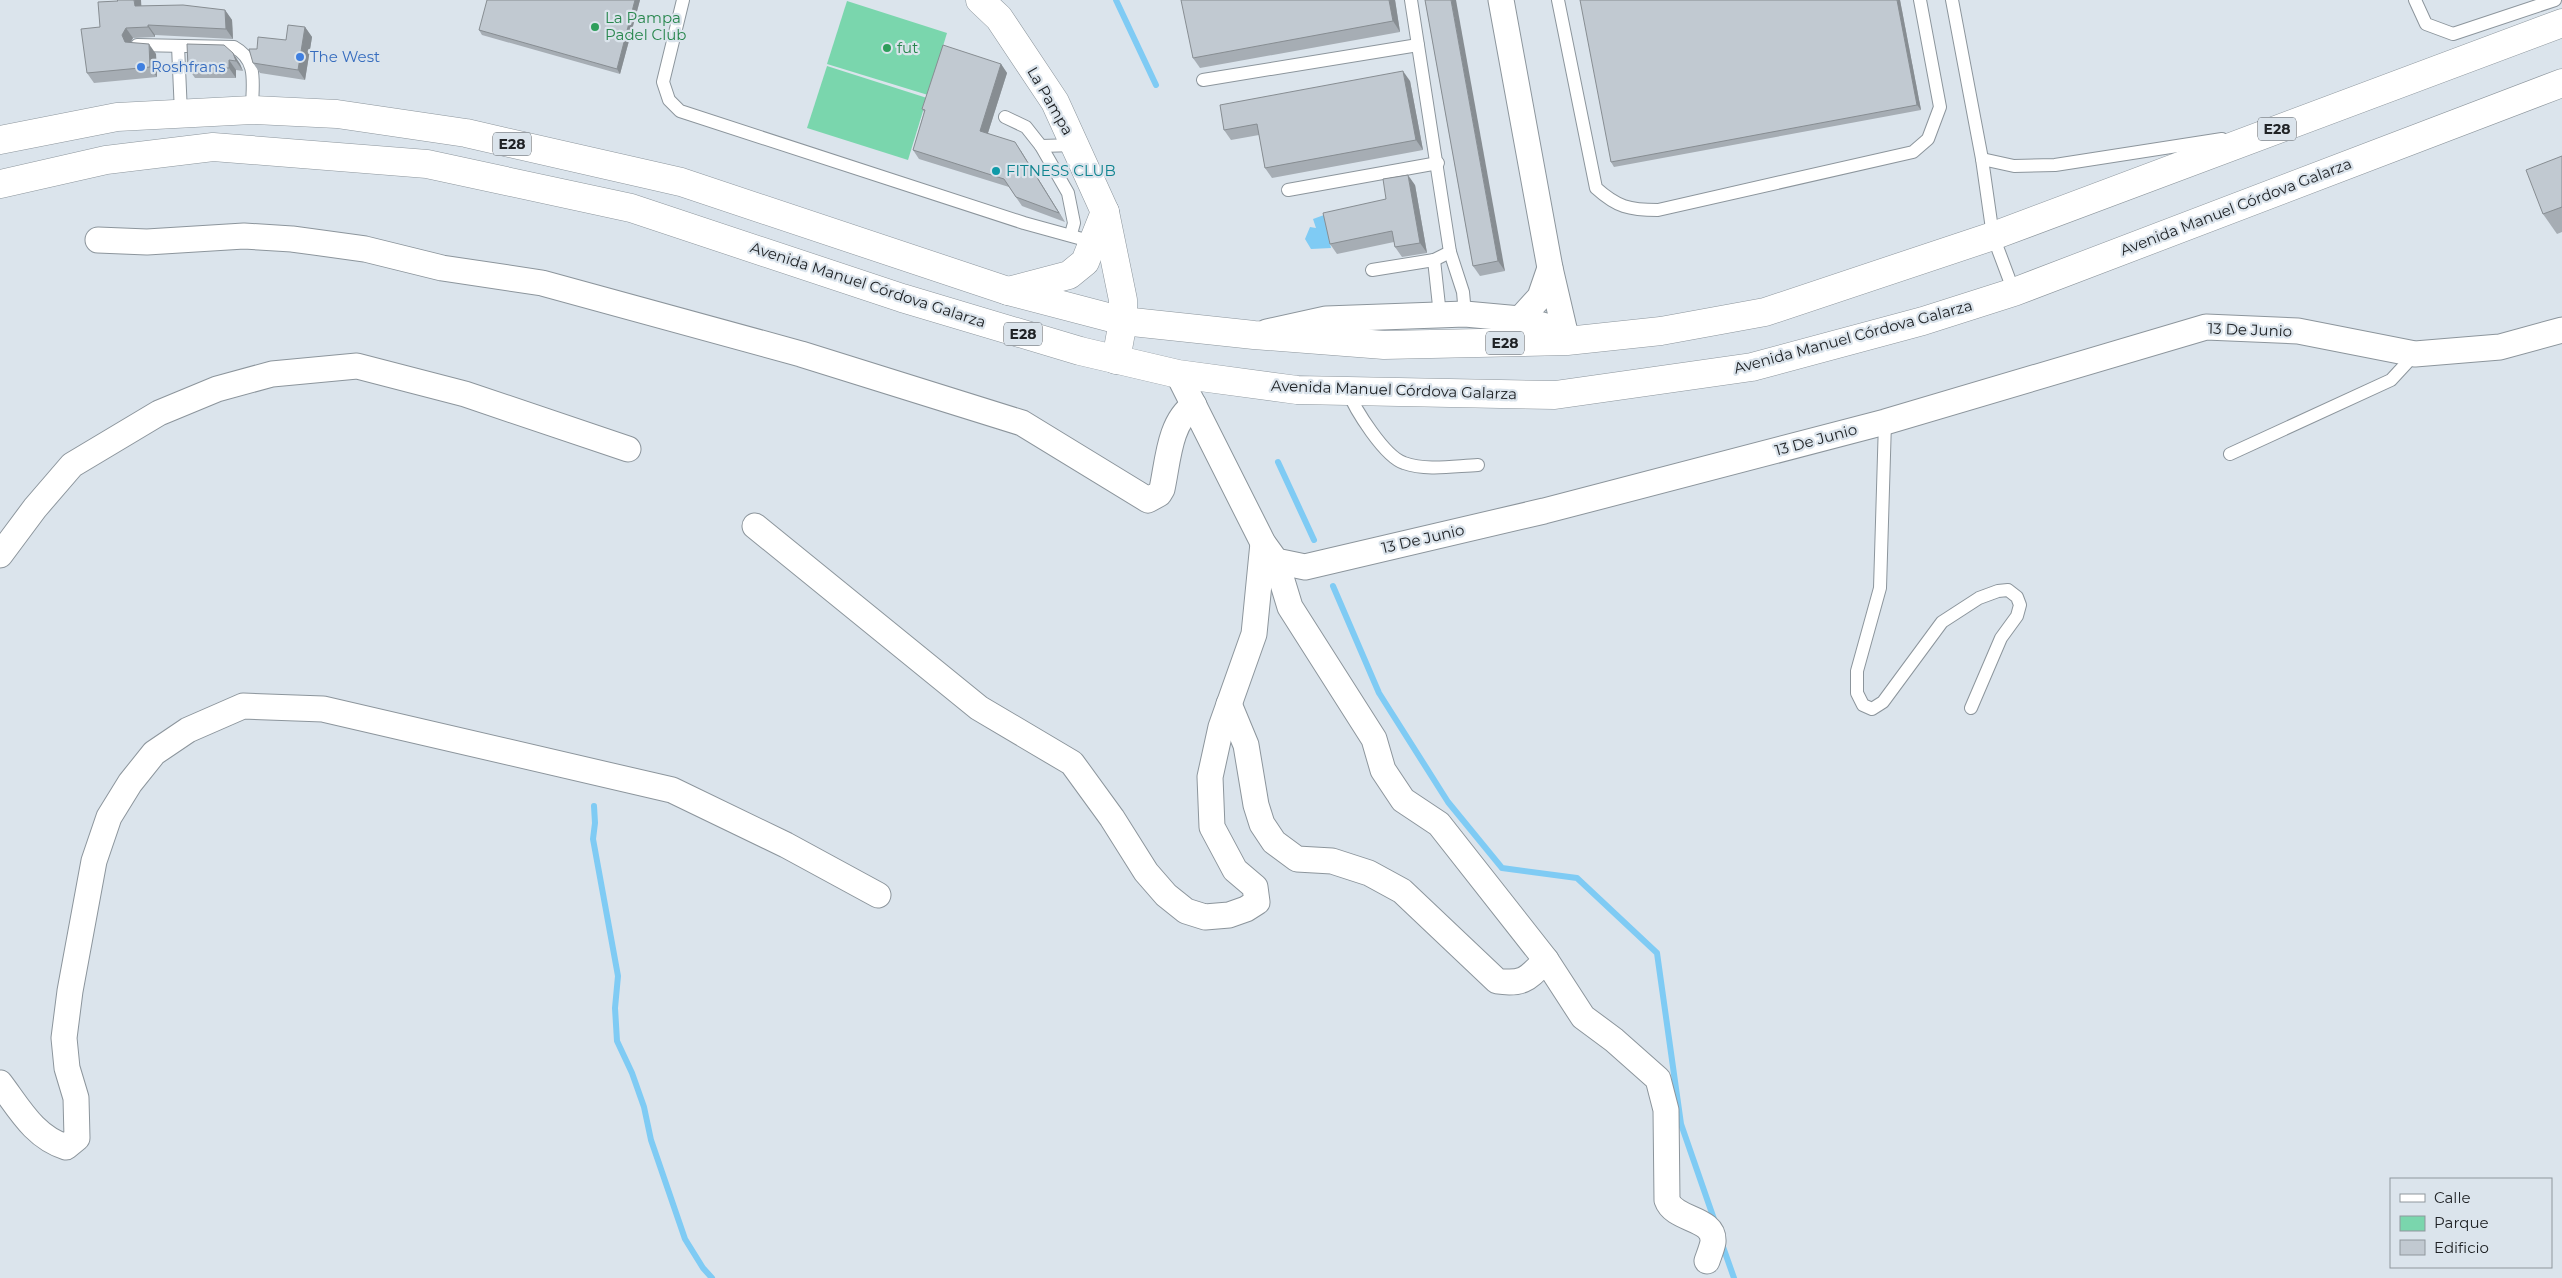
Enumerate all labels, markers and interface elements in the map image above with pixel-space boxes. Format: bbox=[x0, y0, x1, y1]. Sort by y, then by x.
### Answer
place label: La Pampa Padel Club bbox=[605, 8, 687, 44]
marker: La Pampa Padel Club bbox=[589, 21, 601, 33]
place label: fut bbox=[897, 38, 918, 57]
marker: fut bbox=[881, 42, 893, 54]
place label: The West bbox=[310, 47, 380, 66]
marker: The West bbox=[294, 51, 306, 63]
place label: Roshfrans bbox=[151, 57, 226, 76]
marker: Roshfrans bbox=[135, 61, 147, 73]
street label: La Pampa bbox=[1023, 63, 1078, 138]
road number: E28 bbox=[2258, 118, 2296, 140]
road number: E28 bbox=[493, 132, 531, 156]
street label: Avenida Manuel Córdova Galarza bbox=[2117, 154, 2354, 260]
place label: FITNESS CLUB bbox=[1006, 161, 1116, 180]
marker: FITNESS CLUB bbox=[990, 165, 1002, 177]
street label: Avenida Manuel Córdova Galarza bbox=[748, 237, 988, 332]
street label: Avenida Manuel Córdova Galarza bbox=[1731, 295, 1974, 378]
street label: 13 De Junio bbox=[2208, 319, 2293, 340]
road number: E28 bbox=[1004, 322, 1042, 346]
road number: E28 bbox=[1486, 332, 1524, 354]
street label: Avenida Manuel Córdova Galarza bbox=[1271, 376, 1517, 403]
street label: 13 De Junio bbox=[1773, 419, 1859, 460]
street label: 13 De Junio bbox=[1380, 520, 1466, 557]
legend bbox=[2390, 1178, 2552, 1268]
text: Calle bbox=[2434, 1188, 2471, 1207]
text: Parque bbox=[2434, 1213, 2489, 1232]
text: Edificio bbox=[2434, 1238, 2489, 1257]

